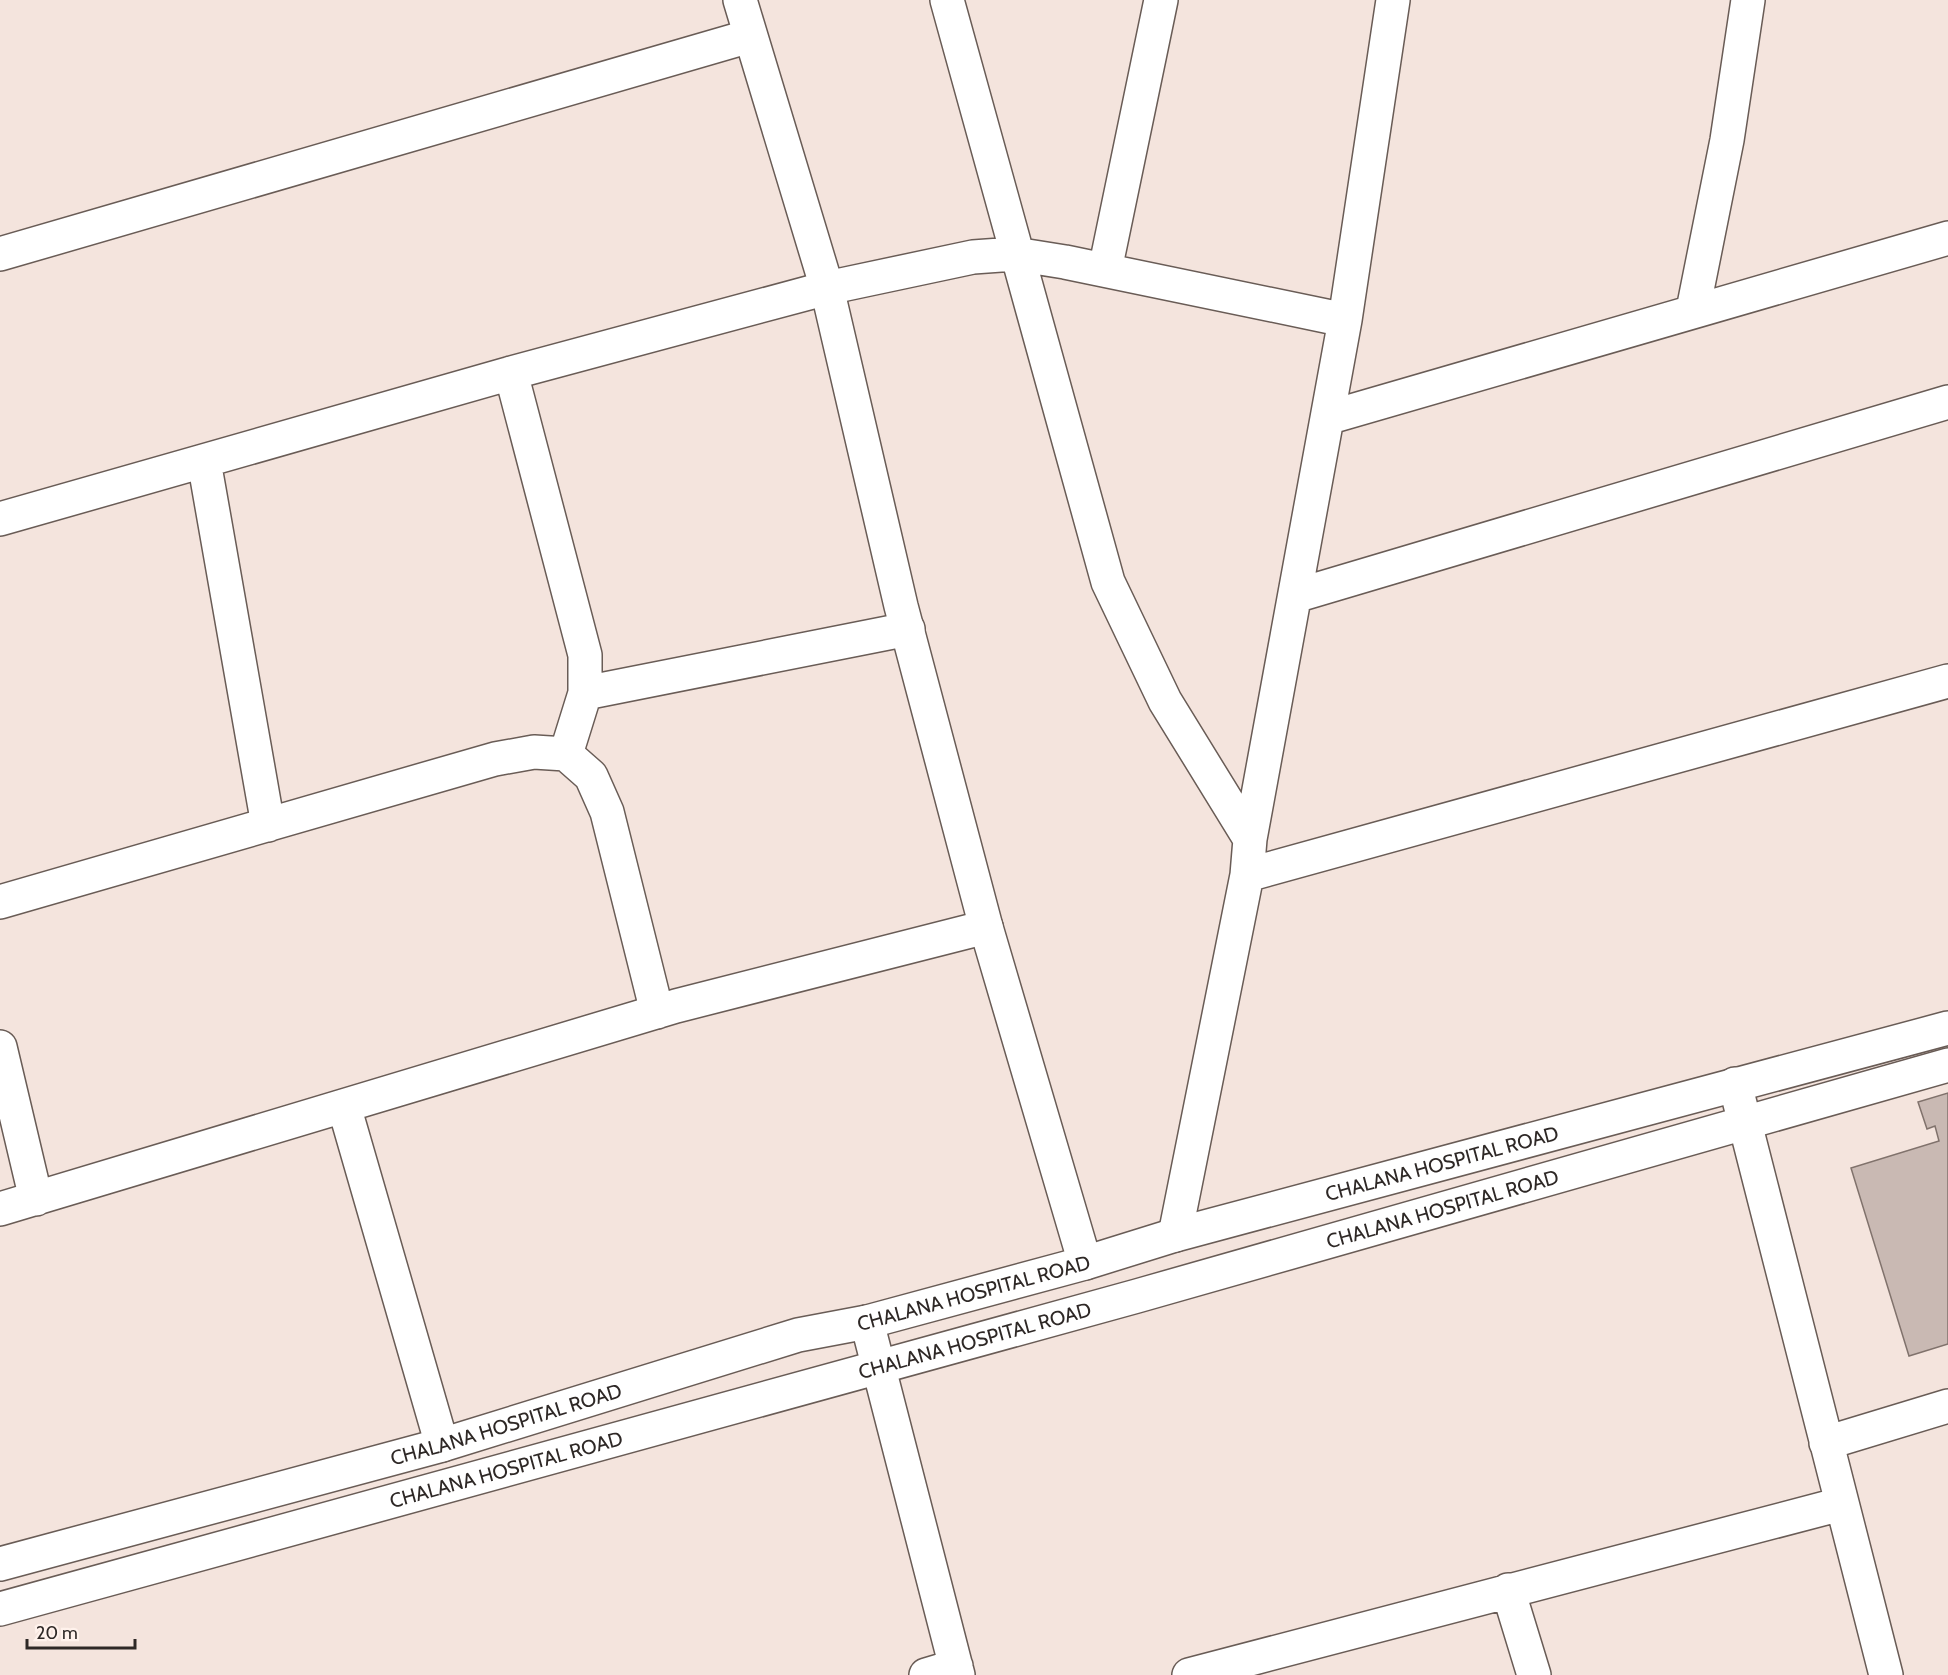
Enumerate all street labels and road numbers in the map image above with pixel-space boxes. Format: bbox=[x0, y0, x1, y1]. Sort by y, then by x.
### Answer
street label: CHALANA HOSPITAL ROAD bbox=[1323, 1121, 1561, 1206]
street label: CHALANA HOSPITAL ROAD bbox=[1324, 1164, 1561, 1253]
street label: CHALANA HOSPITAL ROAD bbox=[855, 1250, 1093, 1336]
street label: CHALANA HOSPITAL ROAD bbox=[856, 1297, 1094, 1384]
street label: CHALANA HOSPITAL ROAD bbox=[388, 1378, 624, 1472]
street label: CHALANA HOSPITAL ROAD bbox=[387, 1426, 625, 1512]

